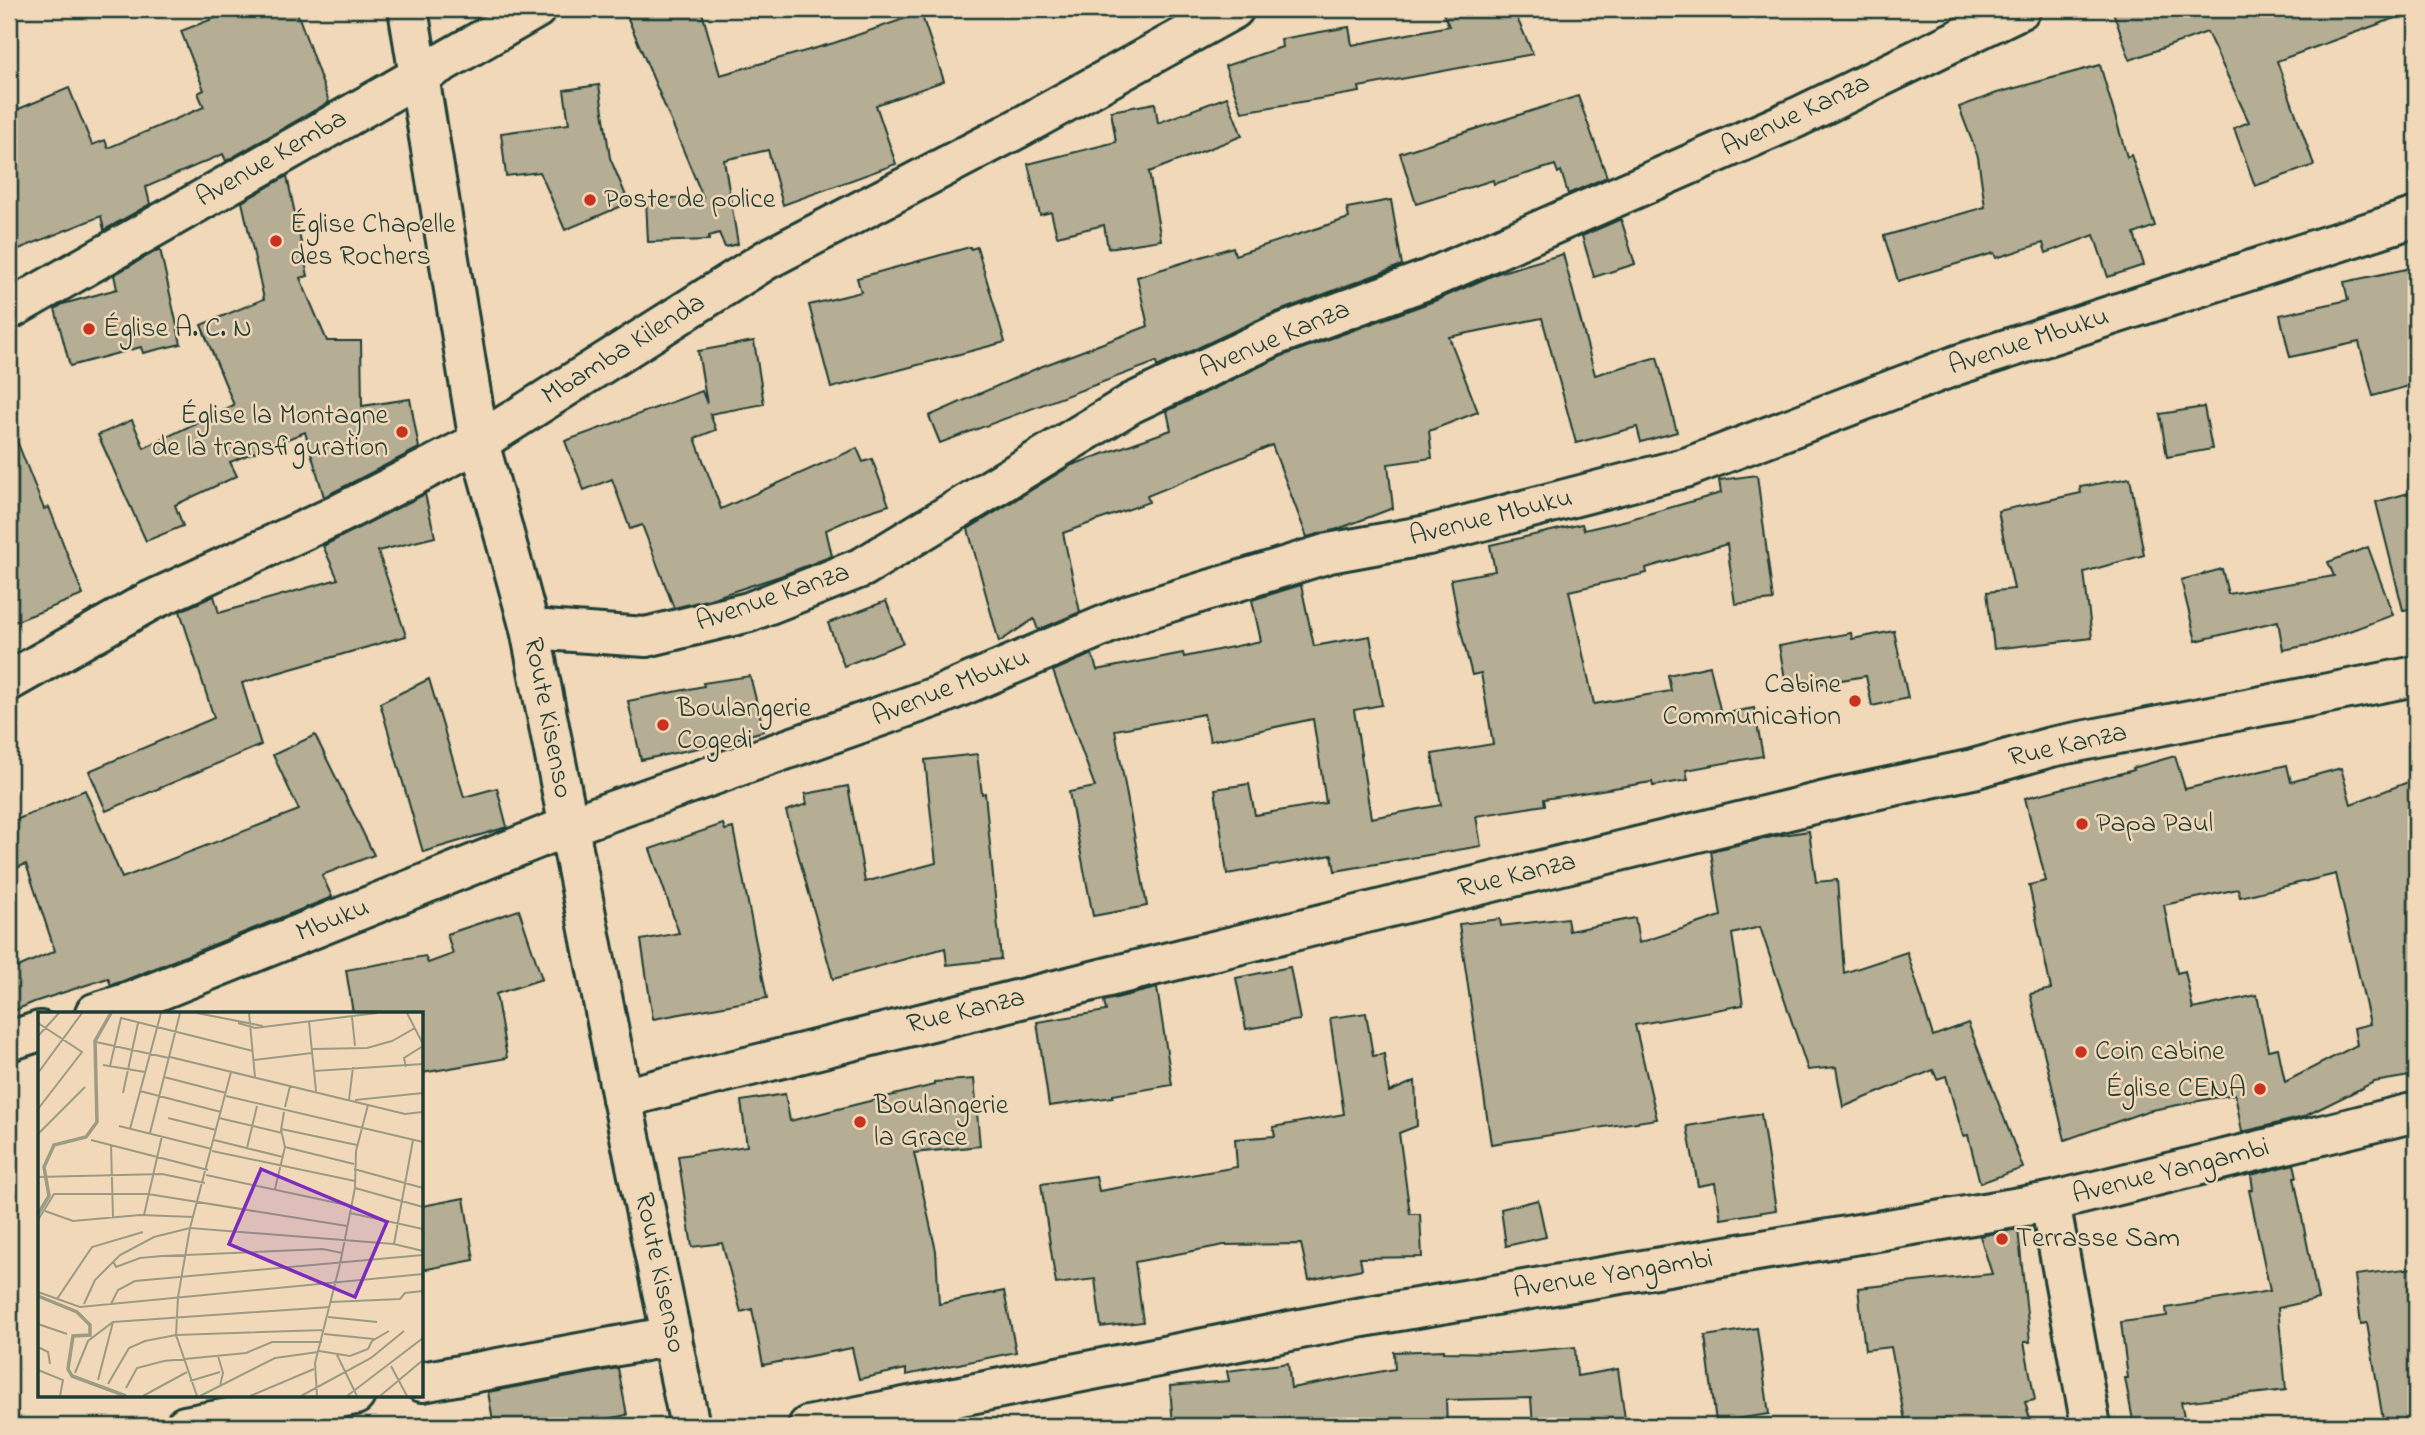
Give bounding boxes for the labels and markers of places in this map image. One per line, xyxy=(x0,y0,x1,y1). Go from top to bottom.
place label: Poste de police xyxy=(604,180,776,221)
marker: Poste de police xyxy=(582,192,598,208)
place label: Église Chapelle des Rochers xyxy=(290,205,456,278)
marker: Église Chapelle des Rochers xyxy=(268,233,284,249)
place label: Église A. C. N xyxy=(103,309,252,350)
marker: Église A. C. N xyxy=(81,321,97,337)
place label: Église la Montagne de la transfiguration xyxy=(151,396,388,469)
marker: Église la Montagne de la transfiguration xyxy=(394,424,410,440)
place label: Cabine Communication xyxy=(1662,665,1841,738)
place label: Boulangerie Cogedi xyxy=(676,689,812,762)
marker: Cabine Communication xyxy=(1847,693,1863,709)
marker: Boulangerie Cogedi xyxy=(655,717,671,733)
place label: Papa Paul xyxy=(2096,804,2213,845)
marker: Papa Paul xyxy=(2074,816,2090,832)
place label: Coin cabine xyxy=(2095,1032,2225,1073)
marker: Coin cabine xyxy=(2073,1044,2089,1060)
place label: Église CENA xyxy=(2106,1069,2246,1110)
marker: Église CENA xyxy=(2252,1081,2268,1097)
place label: Boulangerie la Grace xyxy=(873,1086,1009,1159)
marker: Boulangerie la Grace xyxy=(852,1114,868,1130)
place label: Terrasse Sam xyxy=(2016,1219,2180,1260)
marker: Terrasse Sam xyxy=(1994,1231,2010,1247)

